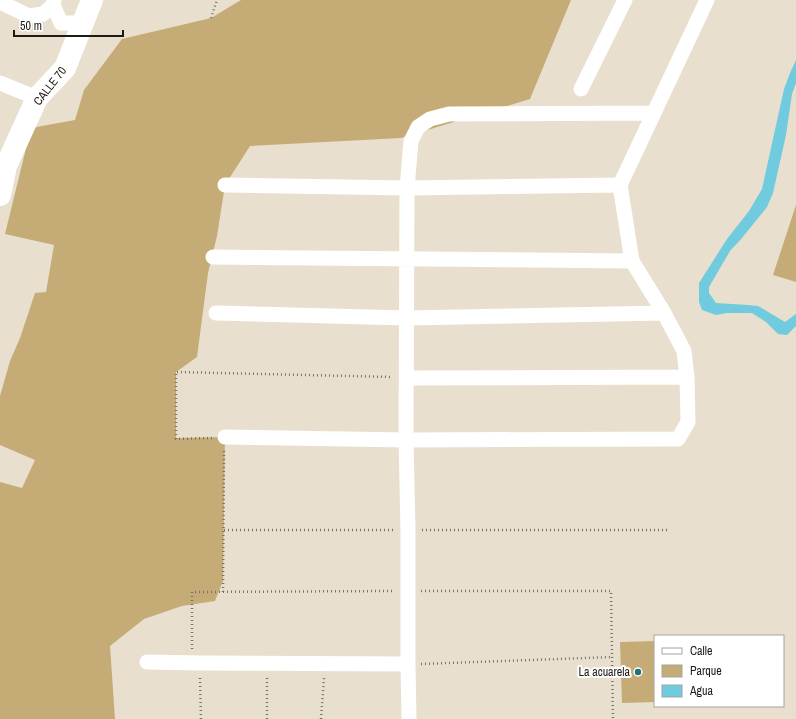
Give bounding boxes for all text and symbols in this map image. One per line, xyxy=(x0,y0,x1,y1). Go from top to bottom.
scale bar xyxy=(14,12,123,38)
text: 50 m xyxy=(20,18,42,34)
street label: CALLE 70 xyxy=(30,63,70,109)
legend xyxy=(654,635,784,707)
text: Calle xyxy=(690,643,712,659)
text: Parque xyxy=(690,663,722,679)
place label: La acuarela xyxy=(579,664,631,680)
marker: La acuarela xyxy=(633,667,643,677)
text: Agua xyxy=(689,683,714,699)

